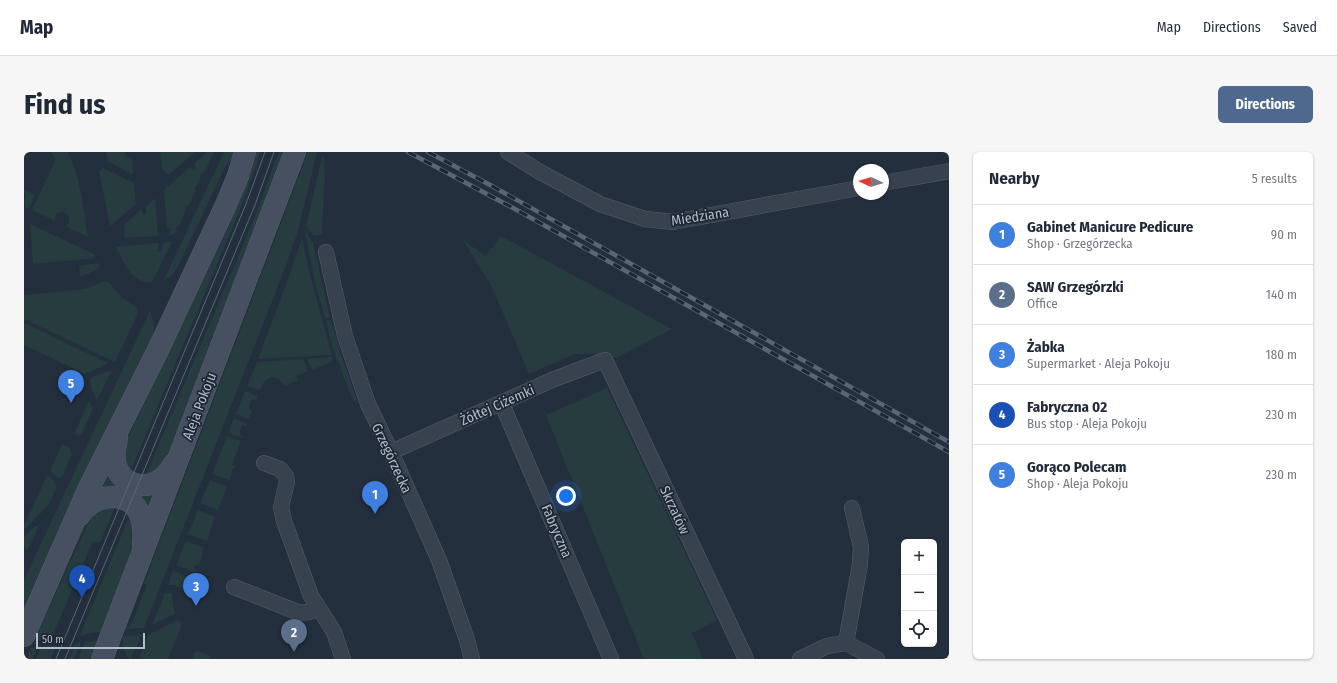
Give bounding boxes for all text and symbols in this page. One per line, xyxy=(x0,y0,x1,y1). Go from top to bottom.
text: Map xyxy=(20,16,53,39)
text: Map xyxy=(1157,19,1181,36)
text: Directions xyxy=(1203,19,1261,36)
text: Saved xyxy=(1283,19,1317,36)
button: Directions xyxy=(1218,86,1313,123)
text: Find us xyxy=(24,88,106,121)
north arrow xyxy=(853,164,889,200)
text: Nearby xyxy=(989,168,1040,189)
text: 5 results xyxy=(1252,171,1297,186)
street label: Miedziana xyxy=(670,204,730,229)
text: Gabinet Manicure Pedicure xyxy=(1027,218,1193,236)
text: 1 xyxy=(999,227,1005,242)
text: 90 m xyxy=(1271,227,1297,242)
text: Shop · Grzegórzecka xyxy=(1027,236,1133,251)
text: SAW Grzegórzki xyxy=(1027,278,1124,296)
text: 2 xyxy=(999,287,1005,302)
text: 140 m xyxy=(1266,287,1297,302)
text: Office xyxy=(1027,296,1058,311)
text: Żabka xyxy=(1027,338,1065,356)
text: 3 xyxy=(999,347,1005,362)
text: 180 m xyxy=(1266,347,1297,362)
text: Supermarket · Aleja Pokoju xyxy=(1027,356,1170,371)
pin: 5 xyxy=(58,370,84,403)
street label: Aleja Pokoju xyxy=(179,370,220,442)
street label: Żółtej Ciżemki xyxy=(457,381,537,429)
text: Fabryczna 02 xyxy=(1027,398,1107,416)
text: 4 xyxy=(999,407,1005,422)
text: 230 m xyxy=(1266,407,1297,422)
text: Bus stop · Aleja Pokoju xyxy=(1027,416,1147,431)
street label: Grzegórzecka xyxy=(368,421,415,496)
text: Gorąco Polecam xyxy=(1027,458,1126,476)
text: 5 xyxy=(999,467,1005,482)
text: 230 m xyxy=(1266,467,1297,482)
text: Shop · Aleja Pokoju xyxy=(1027,476,1128,491)
pin: 1 xyxy=(362,481,388,514)
street label: Skrzatów xyxy=(656,483,693,537)
your location xyxy=(556,486,576,506)
street label: Fabryczna xyxy=(538,502,575,561)
map controls xyxy=(901,539,937,647)
button: + xyxy=(901,539,937,575)
pin: 4 xyxy=(69,565,95,598)
pin: 3 xyxy=(183,573,209,606)
button: − xyxy=(901,575,937,611)
button: locate xyxy=(901,611,937,647)
pin: 2 xyxy=(281,619,307,652)
scale bar xyxy=(36,631,145,650)
text: 50 m xyxy=(42,633,64,646)

